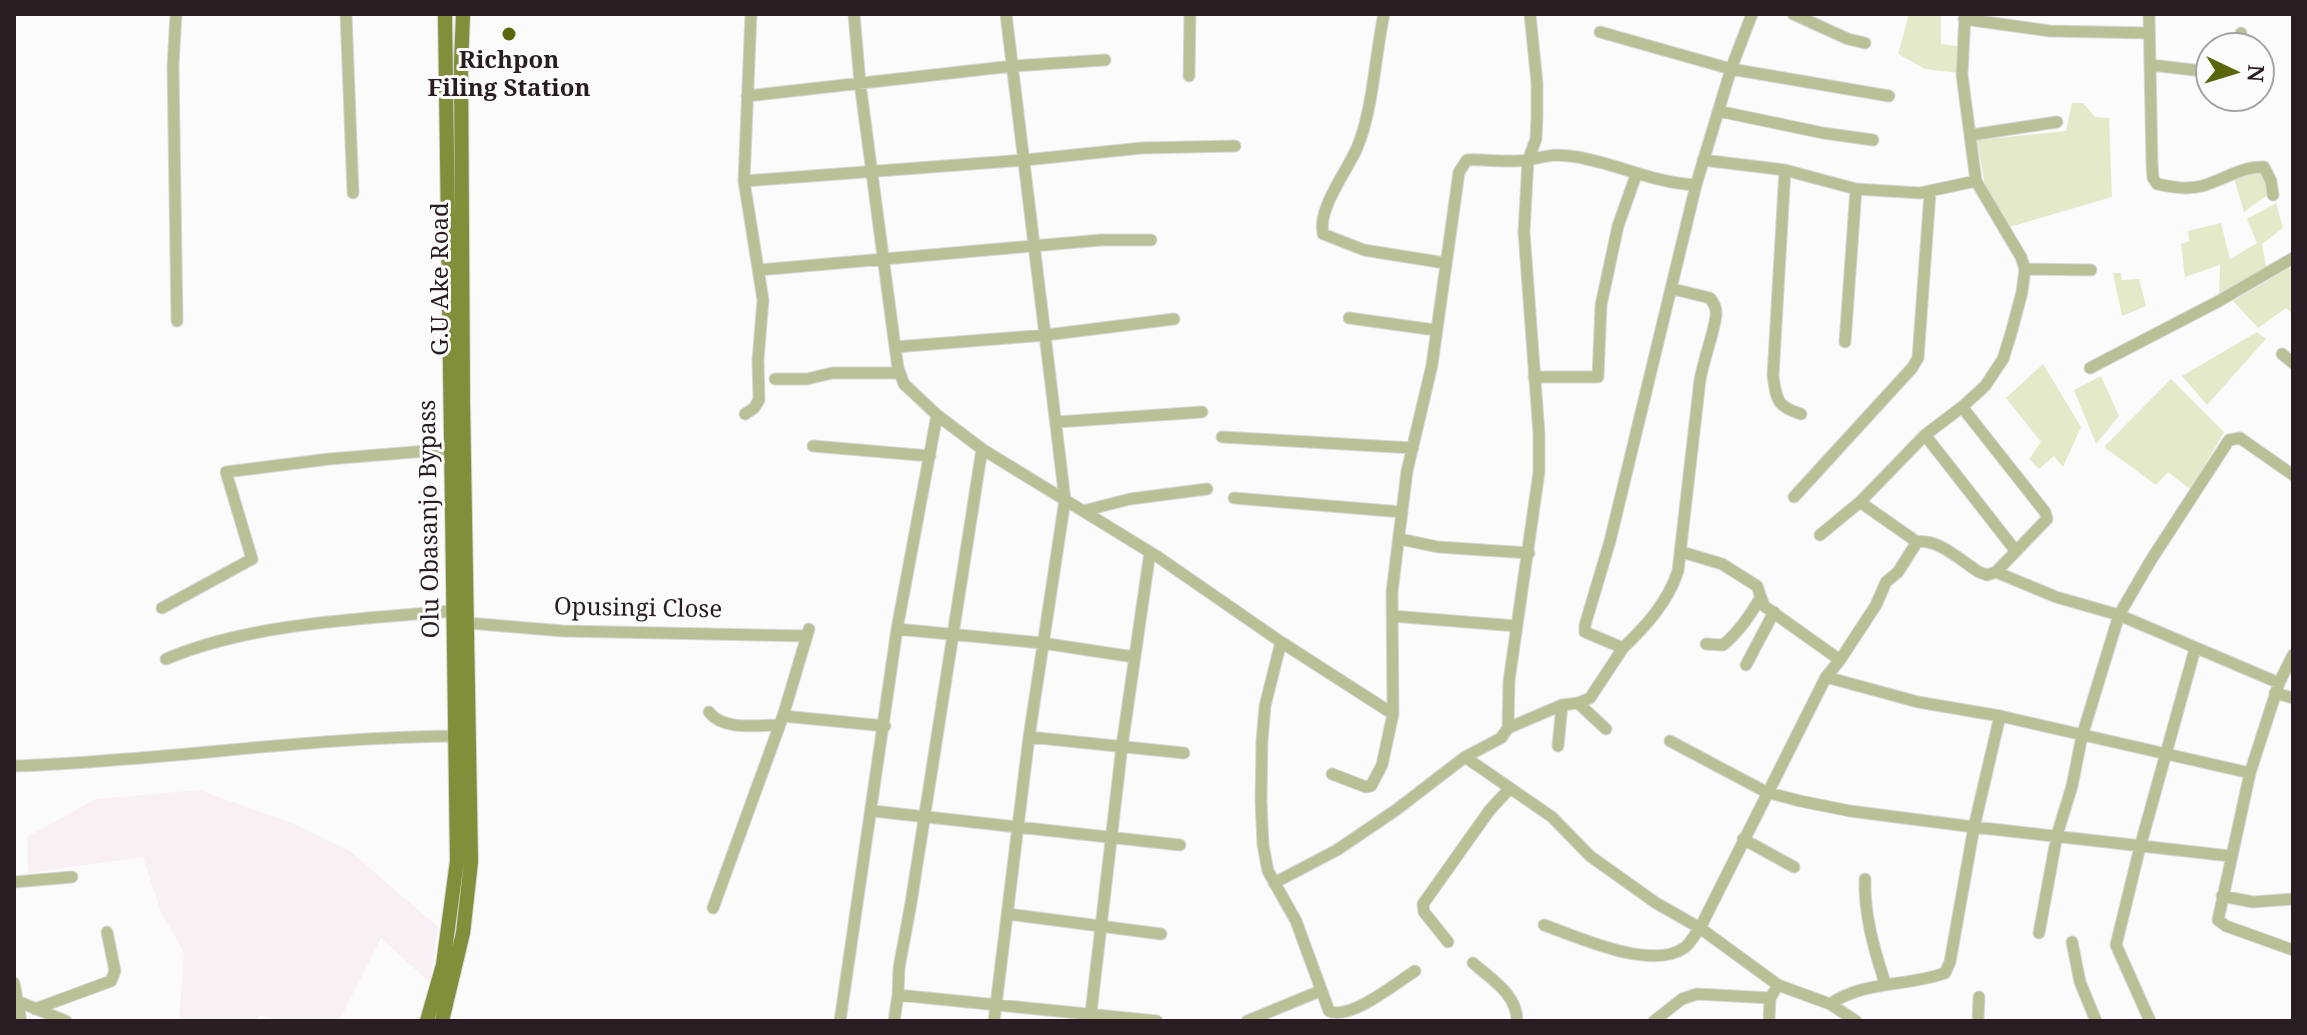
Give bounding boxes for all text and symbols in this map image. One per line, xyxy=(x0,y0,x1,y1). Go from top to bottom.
marker: Richpon Filing Station xyxy=(500,25,518,43)
north arrow xyxy=(2195,32,2275,112)
place label: Richpon Filing Station xyxy=(428,47,590,103)
text: N xyxy=(2241,64,2273,83)
street label: G.U Ake Road xyxy=(427,202,455,356)
street label: Olu Obasanjo Bypass xyxy=(414,399,446,639)
street label: Opusingi Close xyxy=(554,593,722,625)

